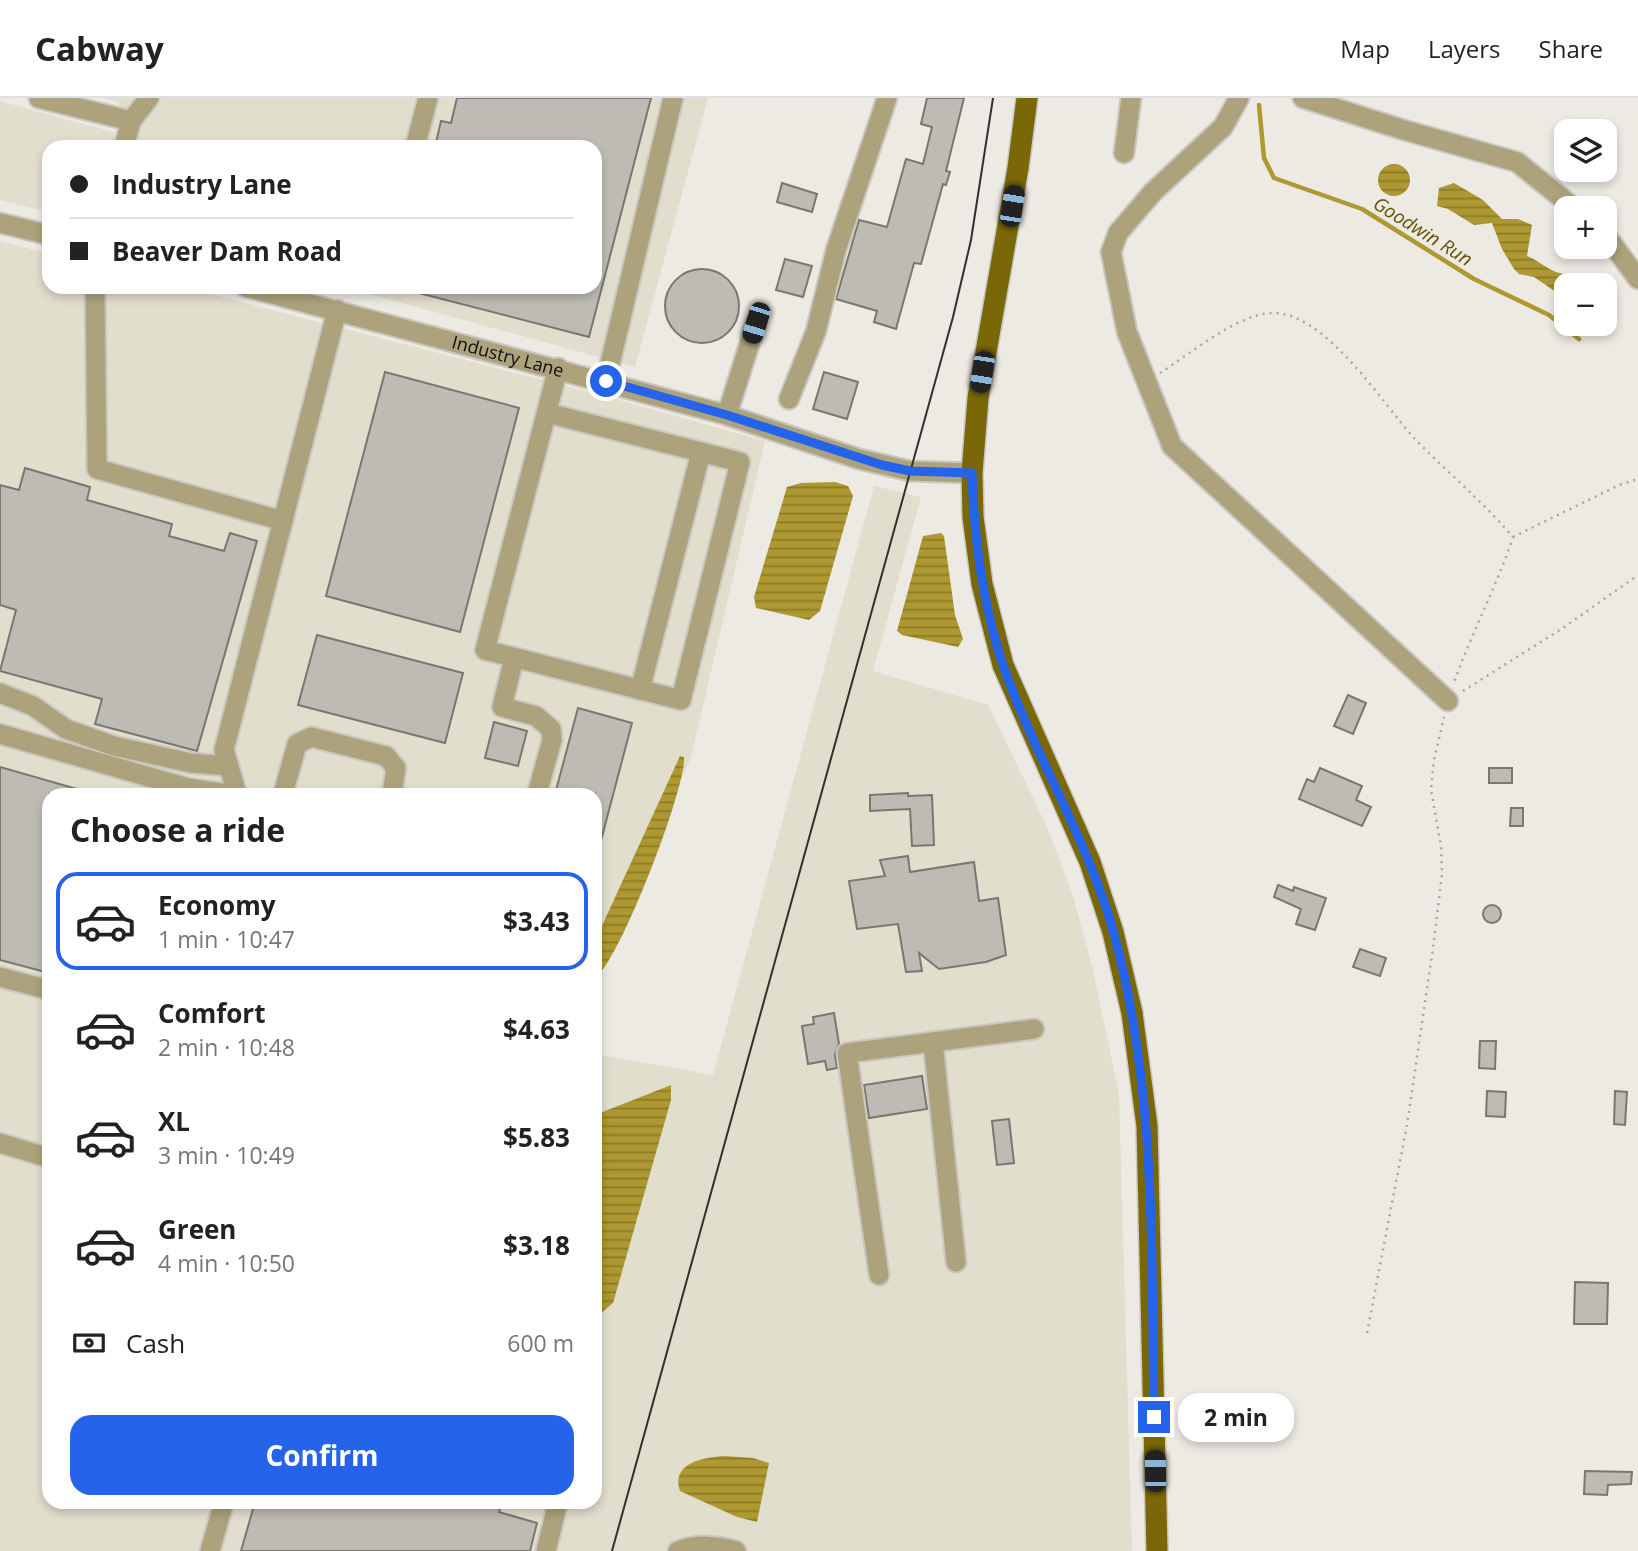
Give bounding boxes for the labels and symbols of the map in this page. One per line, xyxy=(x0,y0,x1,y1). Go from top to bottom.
car xyxy=(999,184,1026,228)
water label: Goodwin Run xyxy=(1368,190,1478,272)
car xyxy=(740,300,773,346)
street label: Industry Lane xyxy=(450,329,567,382)
car xyxy=(969,350,996,394)
route start xyxy=(590,365,622,397)
callout: 2 min xyxy=(1178,1392,1294,1442)
route end xyxy=(1138,1401,1170,1433)
car xyxy=(1145,1450,1166,1492)

